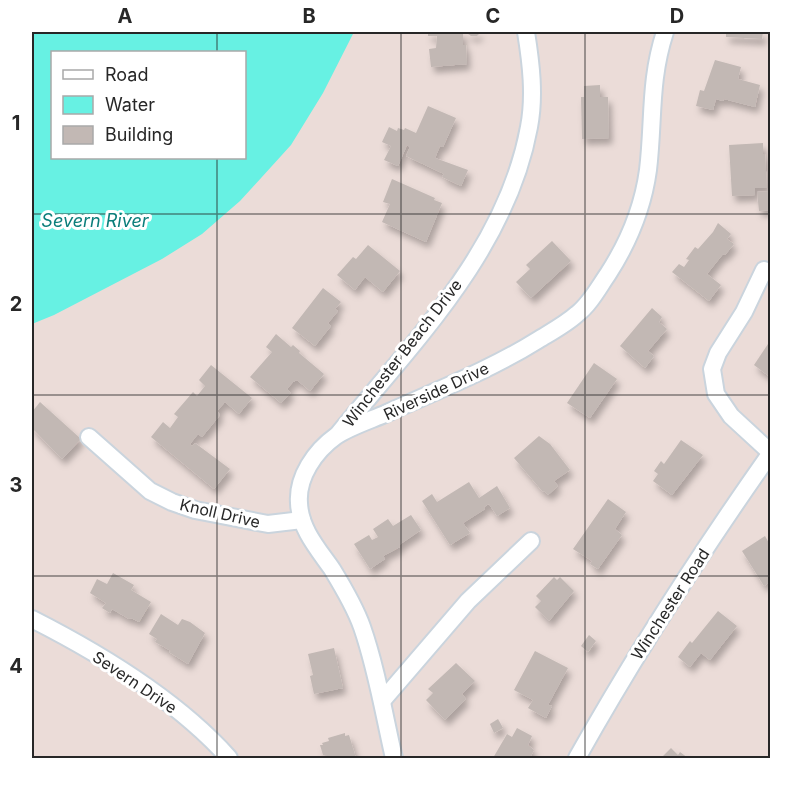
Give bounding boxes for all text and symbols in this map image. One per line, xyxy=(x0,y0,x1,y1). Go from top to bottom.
text: A xyxy=(118,4,133,28)
text: B xyxy=(302,4,316,28)
text: C xyxy=(486,4,500,28)
text: D xyxy=(670,4,684,28)
legend xyxy=(51,51,246,159)
text: Road xyxy=(105,64,148,85)
text: Water xyxy=(105,94,155,115)
text: 1 xyxy=(12,111,20,135)
text: Building xyxy=(105,124,173,145)
water label: Severn River xyxy=(41,210,150,231)
street label: Winchester Beach Drive xyxy=(338,275,466,431)
text: 2 xyxy=(10,292,22,316)
street label: Riverside Drive xyxy=(380,358,492,424)
text: 3 xyxy=(10,473,22,497)
street label: Knoll Drive xyxy=(178,494,262,532)
street label: Winchester Road xyxy=(626,544,714,664)
street label: Severn Drive xyxy=(89,647,181,717)
text: 4 xyxy=(9,654,23,678)

